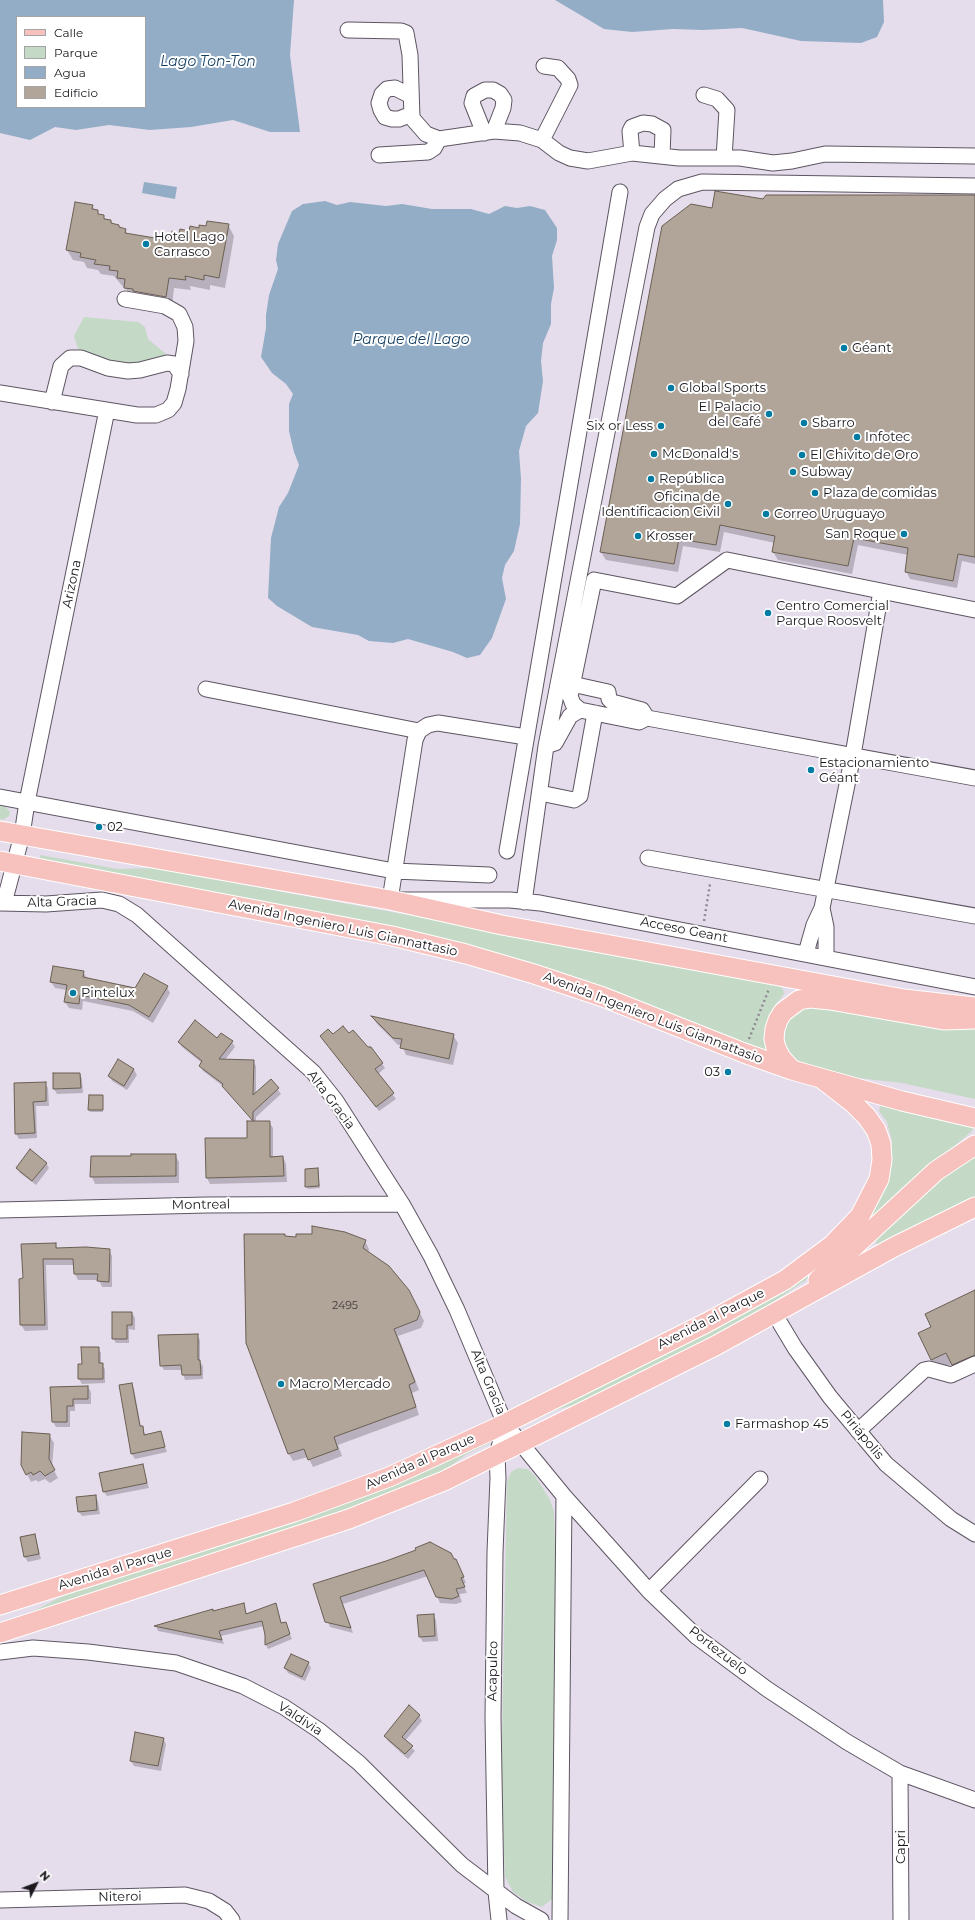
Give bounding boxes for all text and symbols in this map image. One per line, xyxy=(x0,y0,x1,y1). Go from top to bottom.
legend xyxy=(16,16,146,108)
text: Calle xyxy=(54,25,83,40)
text: Parque xyxy=(54,45,98,60)
water label: Lago Ton-Ton xyxy=(160,54,256,70)
text: Agua xyxy=(54,65,86,80)
text: Edificio xyxy=(54,85,98,100)
place label: Hotel Lago Carrasco xyxy=(154,229,225,260)
marker: Hotel Lago Carrasco xyxy=(141,239,151,249)
water label: Parque del Lago xyxy=(352,332,470,348)
place label: Géant xyxy=(852,340,891,356)
marker: Géant xyxy=(839,343,849,353)
place label: Global Sports xyxy=(679,380,766,396)
marker: Global Sports xyxy=(666,383,676,393)
place label: El Palacio del Café xyxy=(699,399,761,430)
marker: El Palacio del Café xyxy=(764,409,774,419)
place label: Sbarro xyxy=(812,415,855,431)
place label: Six or Less xyxy=(586,418,653,434)
marker: Sbarro xyxy=(799,418,809,428)
marker: Six or Less xyxy=(656,421,666,431)
place label: Infotec xyxy=(865,429,910,445)
marker: Infotec xyxy=(852,432,862,442)
place label: McDonald's xyxy=(662,446,738,462)
place label: El Chivito de Oro xyxy=(810,447,918,463)
marker: McDonald's xyxy=(649,449,659,459)
marker: El Chivito de Oro xyxy=(797,450,807,460)
place label: Subway xyxy=(801,464,852,480)
marker: Subway xyxy=(788,467,798,477)
place label: República xyxy=(659,471,725,487)
marker: República xyxy=(646,474,656,484)
place label: Plaza de comidas xyxy=(823,485,937,501)
marker: Plaza de comidas xyxy=(810,488,820,498)
place label: Oficina de Identificacion Civil xyxy=(601,489,720,520)
marker: Oficina de Identificacion Civil xyxy=(723,499,733,509)
place label: Correo Uruguayo xyxy=(774,506,885,522)
marker: Correo Uruguayo xyxy=(761,509,771,519)
place label: San Roque xyxy=(825,526,896,542)
place label: Krosser xyxy=(646,528,694,544)
marker: San Roque xyxy=(899,529,909,539)
marker: Krosser xyxy=(633,531,643,541)
street label: Arizona xyxy=(59,558,85,610)
place label: Centro Comercial Parque Roosvelt xyxy=(776,598,889,629)
marker: Centro Comercial Parque Roosvelt xyxy=(763,608,773,618)
place label: Estacionamiento Géant xyxy=(819,755,929,786)
marker: Estacionamiento Géant xyxy=(806,765,816,775)
place label: 02 xyxy=(107,819,123,835)
marker: 02 xyxy=(94,822,104,832)
street label: Alta Gracia xyxy=(27,893,97,911)
street label: Avenida Ingeniero Luis Giannattasio xyxy=(227,896,459,960)
street label: Acceso Geant xyxy=(639,914,729,946)
street label: Avenida Ingeniero Luis Giannattasio xyxy=(541,969,765,1067)
place label: Pintelux xyxy=(81,985,135,1001)
marker: Pintelux xyxy=(68,988,78,998)
place label: 03 xyxy=(704,1064,720,1080)
marker: 03 xyxy=(723,1067,733,1077)
street label: Alta Gracia xyxy=(304,1068,358,1132)
street label: Montreal xyxy=(172,1197,230,1213)
street label: Avenida al Parque xyxy=(655,1285,767,1353)
house number: 2495 xyxy=(332,1299,358,1313)
street label: Alta Gracia xyxy=(467,1347,509,1417)
place label: Macro Mercado xyxy=(289,1376,390,1392)
marker: Macro Mercado xyxy=(276,1379,286,1389)
street label: Piriápolis xyxy=(837,1407,887,1463)
place label: Farmashop 45 xyxy=(735,1416,829,1432)
marker: Farmashop 45 xyxy=(722,1419,732,1429)
street label: Avenida al Parque xyxy=(363,1431,477,1493)
street label: Avenida al Parque xyxy=(56,1544,174,1594)
street label: Portezuelo xyxy=(685,1623,751,1679)
street label: Acapulco xyxy=(485,1641,501,1701)
street label: Valdivia xyxy=(275,1699,325,1739)
street label: Capri xyxy=(893,1830,909,1864)
north arrow xyxy=(16,1864,56,1904)
text: N xyxy=(37,1868,53,1884)
street label: Niteroi xyxy=(98,1889,142,1905)

